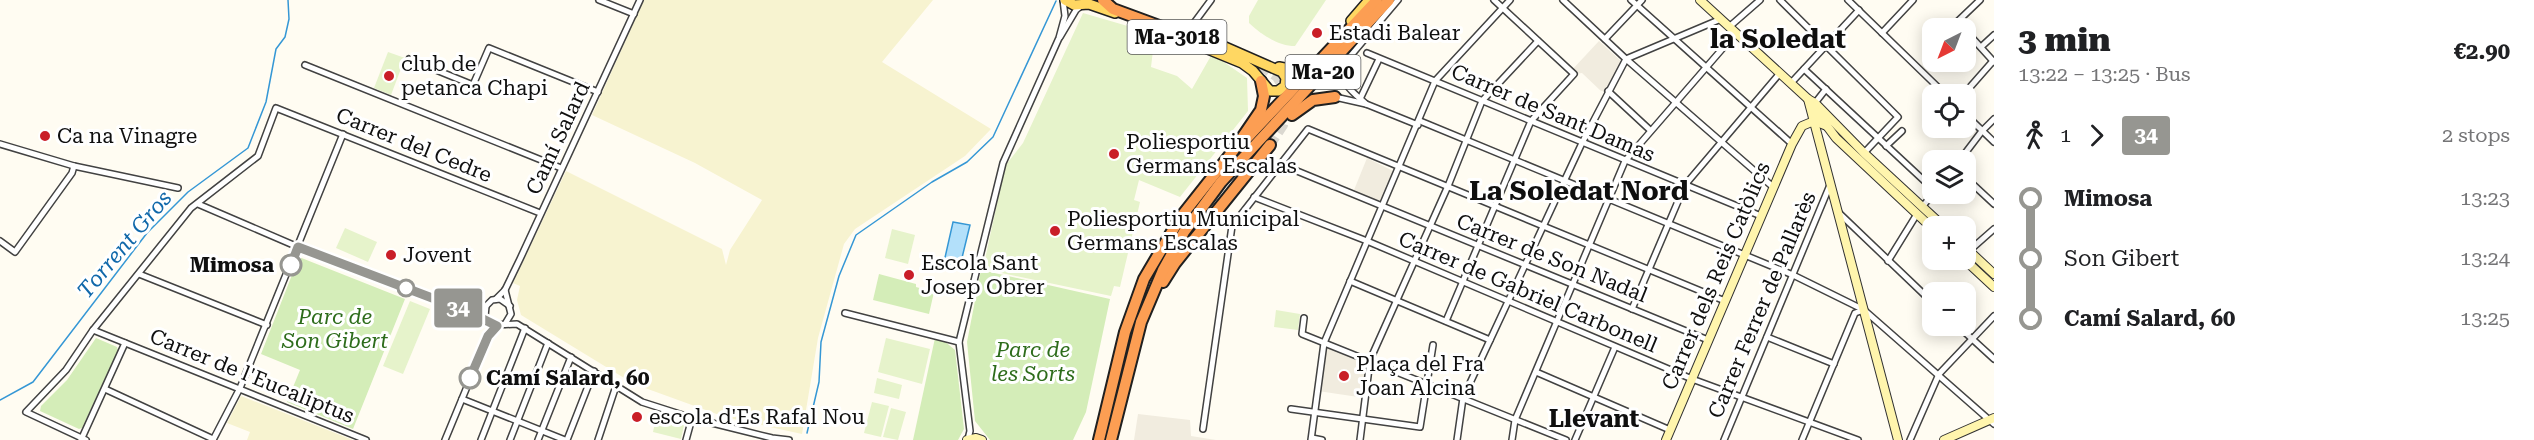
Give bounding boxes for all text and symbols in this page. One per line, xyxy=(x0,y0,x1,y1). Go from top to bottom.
north arrow xyxy=(1922,18,1976,72)
map controls xyxy=(1922,18,1976,336)
road number: Ma-3018 xyxy=(1128,20,1226,54)
text: 3 min xyxy=(2018,20,2111,59)
place label: Estadi Balear xyxy=(1329,21,1461,45)
district label: la Soledat xyxy=(1710,23,1846,55)
marker: Estadi Balear xyxy=(1310,26,1324,40)
text: €2.90 xyxy=(2454,39,2510,64)
place label: club de petanca Chapi xyxy=(401,52,548,100)
road number: Ma-20 xyxy=(1286,55,1360,89)
street label: Carrer de Sant Damas xyxy=(1448,59,1658,167)
text: 13:22 – 13:25 · Bus xyxy=(2018,62,2190,86)
marker: club de petanca Chapi xyxy=(382,69,396,83)
street label: Camí Salard xyxy=(521,77,595,198)
button: locate xyxy=(1922,84,1976,138)
street label: Carrer del Cedre xyxy=(333,103,495,187)
icon: walk xyxy=(2018,119,2051,152)
icon: forward xyxy=(2080,119,2113,152)
text: 1 xyxy=(2060,123,2071,147)
text: 34 xyxy=(2134,123,2158,147)
text: 2 stops xyxy=(2442,123,2510,147)
place label: Ca na Vinagre xyxy=(57,124,197,148)
marker: Ca na Vinagre xyxy=(38,129,52,143)
place label: Poliesportiu Germans Escalas xyxy=(1126,130,1297,178)
marker: Poliesportiu Germans Escalas xyxy=(1107,147,1121,161)
button: layers xyxy=(1922,150,1976,204)
street label: Carrer dels Reis Catòlics xyxy=(1657,158,1775,394)
district label: La Soledat Nord xyxy=(1469,175,1689,207)
water label: Torrent Gros xyxy=(72,186,177,303)
text: Mimosa xyxy=(2064,186,2152,211)
text: 13:23 xyxy=(2460,186,2510,210)
street label: Carrer Ferrer de Pallarès xyxy=(1703,188,1821,422)
place label: Poliesportiu Municipal Germans Escalas xyxy=(1067,207,1300,255)
street label: Carrer de Son Nadal xyxy=(1453,209,1651,307)
button: + xyxy=(1922,216,1976,270)
marker: Poliesportiu Municipal Germans Escalas xyxy=(1048,224,1062,238)
street label: Carrer de Gabriel Carbonell xyxy=(1395,227,1661,358)
place label: Jovent xyxy=(403,243,472,267)
text: Son Gibert xyxy=(2064,246,2179,271)
text: 13:24 xyxy=(2460,246,2510,270)
marker: Jovent xyxy=(384,248,398,262)
place label: Escola Sant Josep Obrer xyxy=(921,251,1045,299)
place label: Mimosa xyxy=(190,253,275,277)
marker: Mimosa xyxy=(280,254,302,276)
marker: Escola Sant Josep Obrer xyxy=(902,268,916,282)
unlabelled marker xyxy=(397,279,415,297)
button: − xyxy=(1922,282,1976,336)
line badge: 34 xyxy=(431,288,485,328)
text: 34 xyxy=(446,296,470,320)
park label: Parc de Son Gibert xyxy=(281,305,388,353)
text: Camí Salard, 60 xyxy=(2064,306,2235,331)
text: 13:25 xyxy=(2460,306,2510,330)
street label: Carrer de l'Eucaliptus xyxy=(146,324,358,428)
park label: Parc de les Sorts xyxy=(991,338,1075,386)
place label: Plaça del Fra Joan Alcina xyxy=(1356,352,1485,400)
place label: Camí Salard, 60 xyxy=(486,366,650,390)
marker: Camí Salard, 60 xyxy=(459,367,481,389)
marker: Plaça del Fra Joan Alcina xyxy=(1337,369,1351,383)
place label: escola d'Es Rafal Nou xyxy=(649,405,865,429)
district label: Llevant xyxy=(1549,405,1640,433)
marker: escola d'Es Rafal Nou xyxy=(630,410,644,424)

